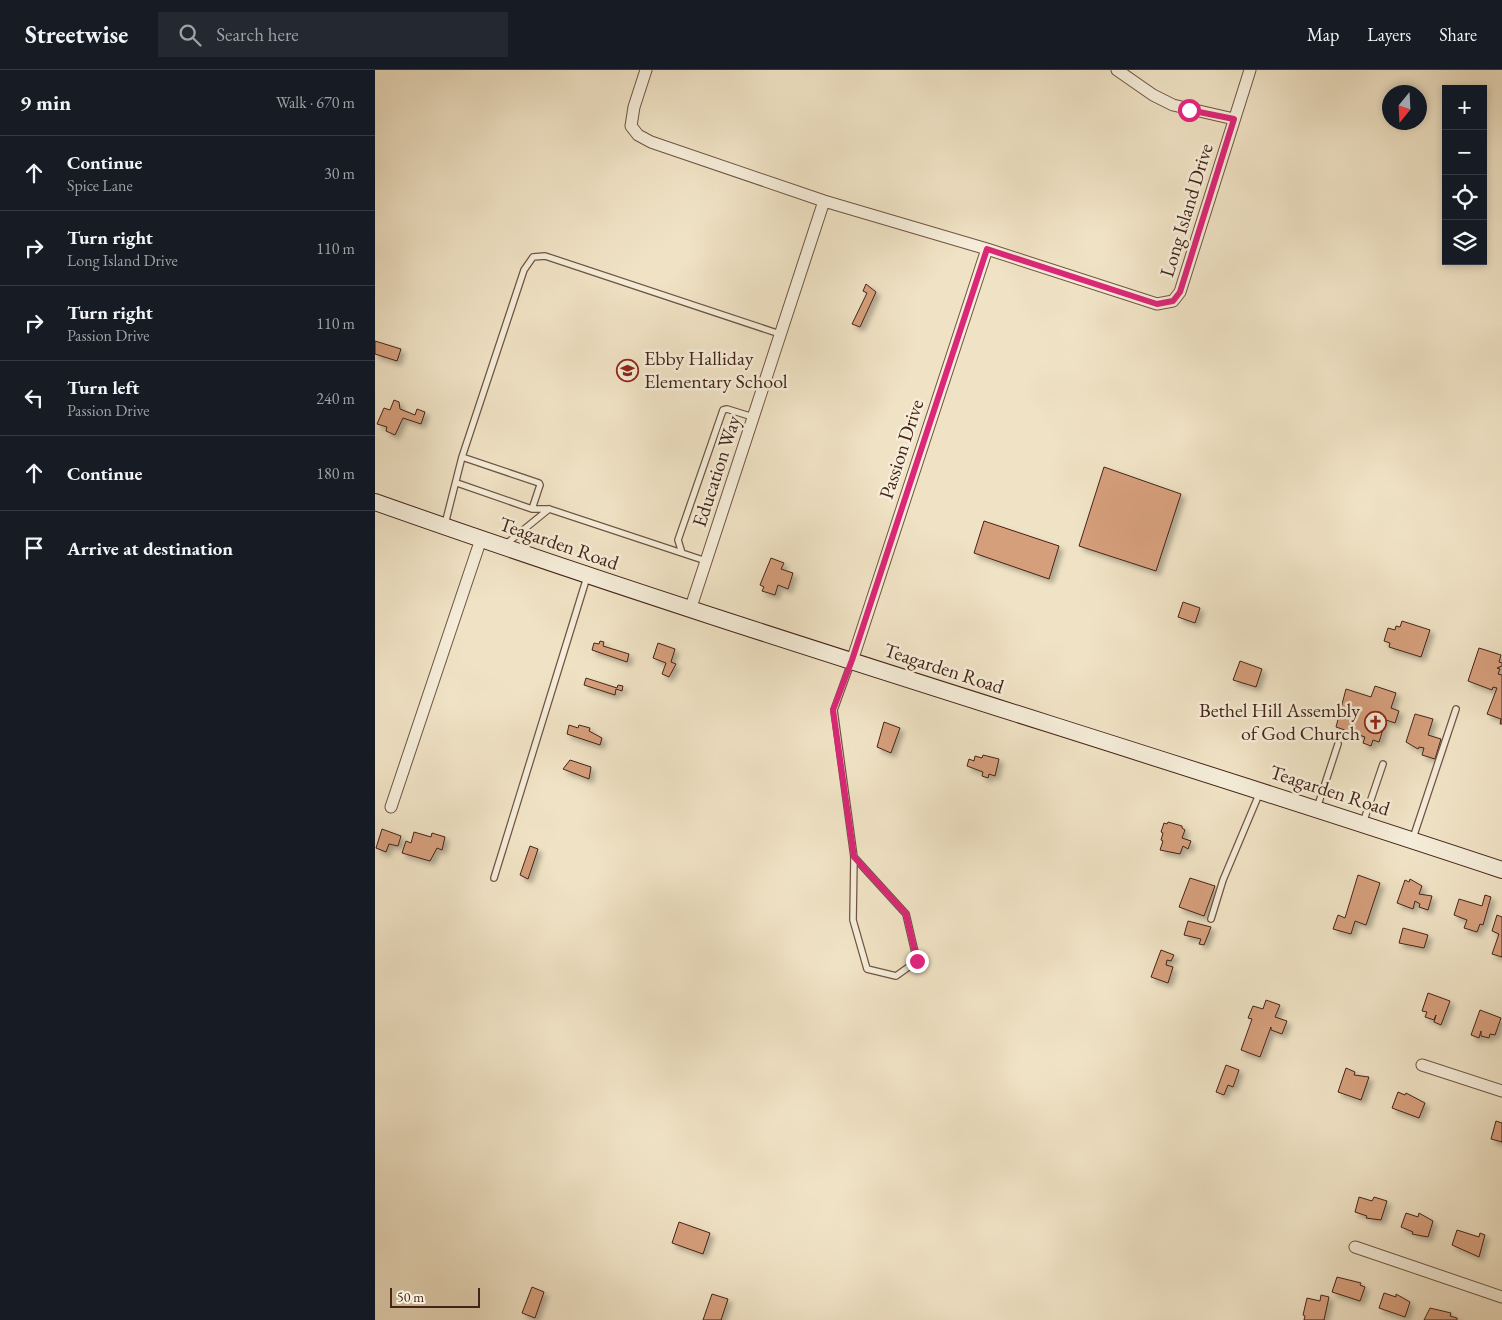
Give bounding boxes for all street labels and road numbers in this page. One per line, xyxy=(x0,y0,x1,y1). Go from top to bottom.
street label: Long Island Drive xyxy=(1153,140,1219,280)
street label: Passion Drive xyxy=(873,396,929,502)
street label: Education Way xyxy=(686,412,746,530)
street label: Teagarden Road xyxy=(496,510,623,576)
street label: Teagarden Road xyxy=(881,636,1008,700)
street label: Teagarden Road xyxy=(1267,758,1394,822)

